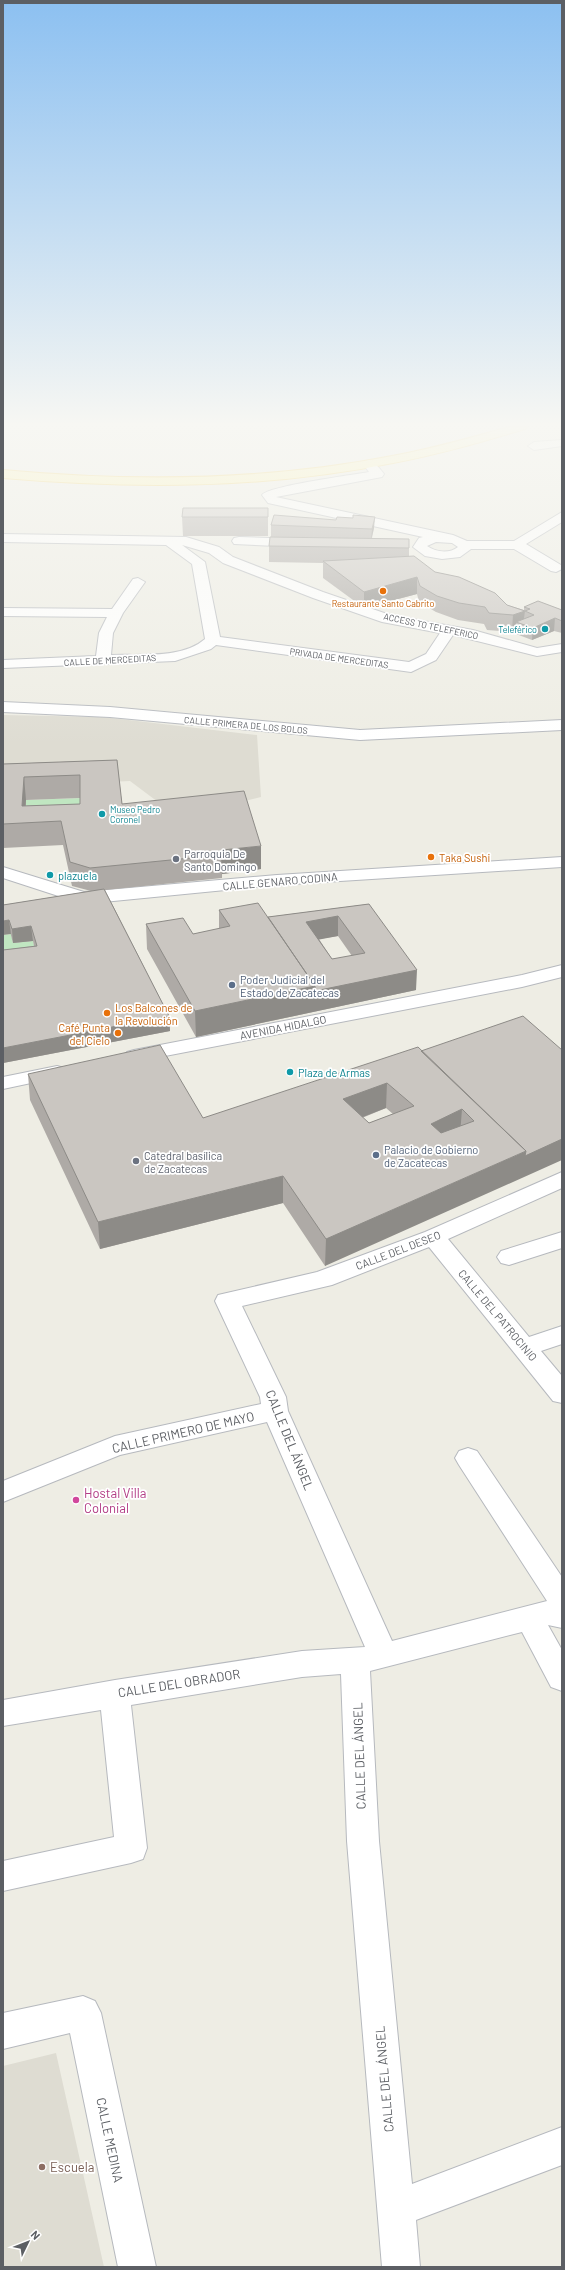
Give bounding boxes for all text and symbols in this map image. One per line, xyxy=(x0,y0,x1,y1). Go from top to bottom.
marker: Restaurante Santo Cabrito xyxy=(378,586,388,596)
place label: Restaurante Santo Cabrito xyxy=(332,598,434,609)
street label: ACCESS TO TELEFERICO xyxy=(383,611,479,641)
place label: Teleférico xyxy=(498,624,537,635)
marker: Teleférico xyxy=(540,624,550,634)
street label: PRIVADA DE MERCEDITAS xyxy=(289,646,389,670)
street label: CALLE DE MERCEDITAS xyxy=(64,652,156,668)
street label: CALLE PRIMERA DE LOS BOLOS xyxy=(184,714,308,736)
place label: Museo Pedro Coronel xyxy=(110,804,160,825)
marker: Museo Pedro Coronel xyxy=(97,809,107,819)
place label: Parroquia De Santo Domingo xyxy=(184,847,257,873)
place label: Taka Sushi xyxy=(439,851,490,864)
marker: Taka Sushi xyxy=(426,852,436,862)
marker: Parroquia De Santo Domingo xyxy=(171,854,181,864)
place label: plazuela xyxy=(58,869,97,882)
street label: CALLE GENARO CODINA xyxy=(222,869,338,892)
marker: plazuela xyxy=(45,870,55,880)
place label: Poder Judicial del Estado de Zacatecas xyxy=(240,973,339,999)
marker: Poder Judicial del Estado de Zacatecas xyxy=(227,980,237,990)
place label: Los Balcones de la Revolución xyxy=(115,1001,193,1027)
marker: Los Balcones de la Revolución xyxy=(102,1008,112,1018)
street label: AVENIDA HIDALGO xyxy=(239,1012,328,1042)
place label: Café Punta del Cielo xyxy=(58,1021,110,1047)
marker: Café Punta del Cielo xyxy=(113,1028,123,1038)
place label: Plaza de Armas xyxy=(298,1066,370,1079)
marker: Plaza de Armas xyxy=(285,1067,295,1077)
place label: Palacio de Gobierno de Zacatecas xyxy=(384,1143,478,1169)
place label: Catedral basílica de Zacatecas xyxy=(144,1149,222,1175)
marker: Palacio de Gobierno de Zacatecas xyxy=(371,1150,381,1160)
marker: Catedral basílica de Zacatecas xyxy=(131,1156,141,1166)
street label: CALLE DEL DESEO xyxy=(354,1228,442,1272)
street label: CALLE DEL PATROCINIO xyxy=(456,1267,540,1363)
street label: CALLE DEL ÁNGEL xyxy=(263,1387,317,1493)
street label: CALLE PRIMERO DE MAYO xyxy=(110,1408,256,1456)
place label: Hostal Villa Colonial xyxy=(84,1485,146,1516)
marker: Hostal Villa Colonial xyxy=(71,1495,81,1505)
street label: CALLE DEL OBRADOR xyxy=(117,1665,241,1701)
street label: CALLE DEL ÁNGEL xyxy=(349,1702,369,1810)
street label: CALLE DEL ÁNGEL xyxy=(371,2025,397,2133)
street label: CALLE MEDINA xyxy=(93,2096,127,2184)
place label: Escuela xyxy=(50,2159,94,2175)
marker: Escuela xyxy=(37,2162,47,2172)
north arrow xyxy=(8,2222,48,2262)
text: N xyxy=(28,2228,43,2242)

